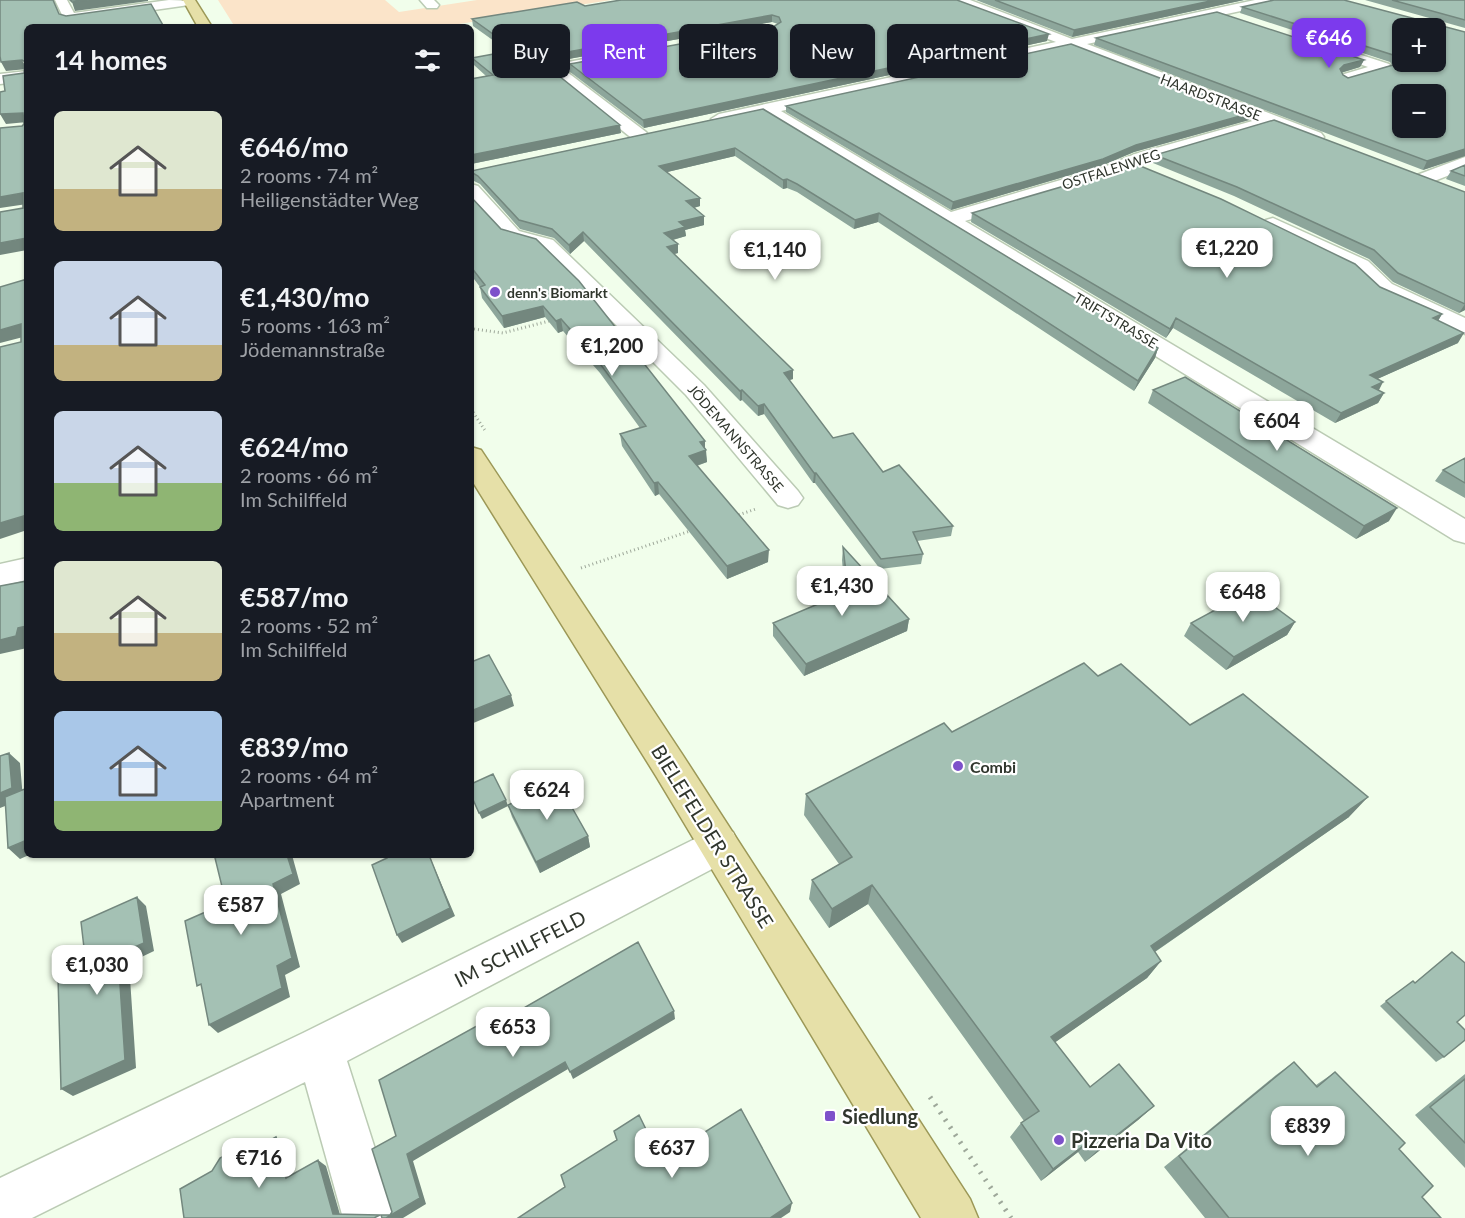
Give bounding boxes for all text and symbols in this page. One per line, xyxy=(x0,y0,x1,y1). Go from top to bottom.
pin: €646 xyxy=(1293,18,1365,69)
map controls xyxy=(1392,18,1446,138)
button: + xyxy=(1392,18,1446,72)
chip: Buy xyxy=(492,24,570,78)
chip: Rent xyxy=(582,24,667,78)
chip: Filters xyxy=(679,24,778,78)
chip: New xyxy=(790,24,875,78)
chip: Apartment xyxy=(887,24,1028,78)
text: €646 xyxy=(1306,25,1352,49)
text: 14 homes xyxy=(54,44,167,76)
icon: filters xyxy=(411,44,444,77)
street label: HAARDSTRASSE xyxy=(1158,70,1264,124)
button: − xyxy=(1392,84,1446,138)
text: €646/mo xyxy=(240,131,348,163)
icon: home xyxy=(102,135,174,207)
street label: OSTFALENWEG xyxy=(1060,145,1162,193)
text: 2 rooms · 74 m² xyxy=(240,163,378,187)
text: Heiligenstädter Weg xyxy=(240,187,419,211)
pin: €1,220 xyxy=(1178,228,1276,279)
pin: €1,140 xyxy=(726,230,824,281)
text: €1,220 xyxy=(1196,235,1258,259)
text: €1,140 xyxy=(744,237,806,261)
text: €1,430/mo xyxy=(240,281,370,313)
place label: denn's Biomarkt xyxy=(507,284,609,301)
icon: home xyxy=(102,285,174,357)
marker: denn's Biomarkt xyxy=(488,285,502,299)
street label: TRIFTSTRASSE xyxy=(1071,288,1161,352)
text: 5 rooms · 163 m² xyxy=(240,313,390,337)
pin: €1,200 xyxy=(563,326,661,377)
text: €1,200 xyxy=(581,333,643,357)
text: Jödemannstraße xyxy=(240,337,385,361)
street label: JÖDEMANNSTRASSE xyxy=(685,381,787,495)
pin: €604 xyxy=(1241,401,1313,452)
text: €604 xyxy=(1254,408,1300,432)
text: €624/mo xyxy=(240,431,348,463)
icon: home xyxy=(102,435,174,507)
text: 2 rooms · 66 m² xyxy=(240,463,378,487)
text: Im Schilffeld xyxy=(240,487,348,511)
pin: €1,430 xyxy=(793,566,891,617)
pin: €648 xyxy=(1207,572,1279,623)
text: €1,430 xyxy=(811,573,873,597)
text: €648 xyxy=(1220,579,1266,603)
text: €587/mo xyxy=(240,581,348,613)
icon: home xyxy=(102,585,174,657)
text: 2 rooms · 52 m² xyxy=(240,613,378,637)
text: Im Schilffeld xyxy=(240,637,348,661)
text: €839/mo xyxy=(240,731,348,763)
icon: home xyxy=(102,735,174,807)
street label: BIELEFELDER STRASSE xyxy=(647,740,779,932)
place label: Combi xyxy=(970,757,1016,776)
marker: Combi xyxy=(951,759,965,773)
text: 2 rooms · 64 m² xyxy=(240,763,378,787)
pin: €624 xyxy=(511,770,583,821)
text: €624 xyxy=(524,777,570,801)
text: Apartment xyxy=(240,787,334,811)
pin: €587 xyxy=(205,885,277,936)
text: €587 xyxy=(218,892,264,916)
street label: IM SCHILFFELD xyxy=(450,905,590,991)
pin: €1,030 xyxy=(48,945,146,996)
text: €1,030 xyxy=(66,952,128,976)
pin: €653 xyxy=(477,1007,549,1058)
text: €653 xyxy=(490,1014,536,1038)
place label: Siedlung xyxy=(842,1104,919,1128)
pin: €839 xyxy=(1272,1106,1344,1157)
marker: Siedlung xyxy=(823,1109,837,1123)
text: €839 xyxy=(1285,1113,1331,1137)
pin: €637 xyxy=(636,1128,708,1179)
place label: Pizzeria Da Vito xyxy=(1071,1128,1212,1152)
marker: Pizzeria Da Vito xyxy=(1052,1133,1066,1147)
text: €637 xyxy=(649,1135,695,1159)
pin: €716 xyxy=(223,1138,295,1189)
text: €716 xyxy=(236,1145,282,1169)

